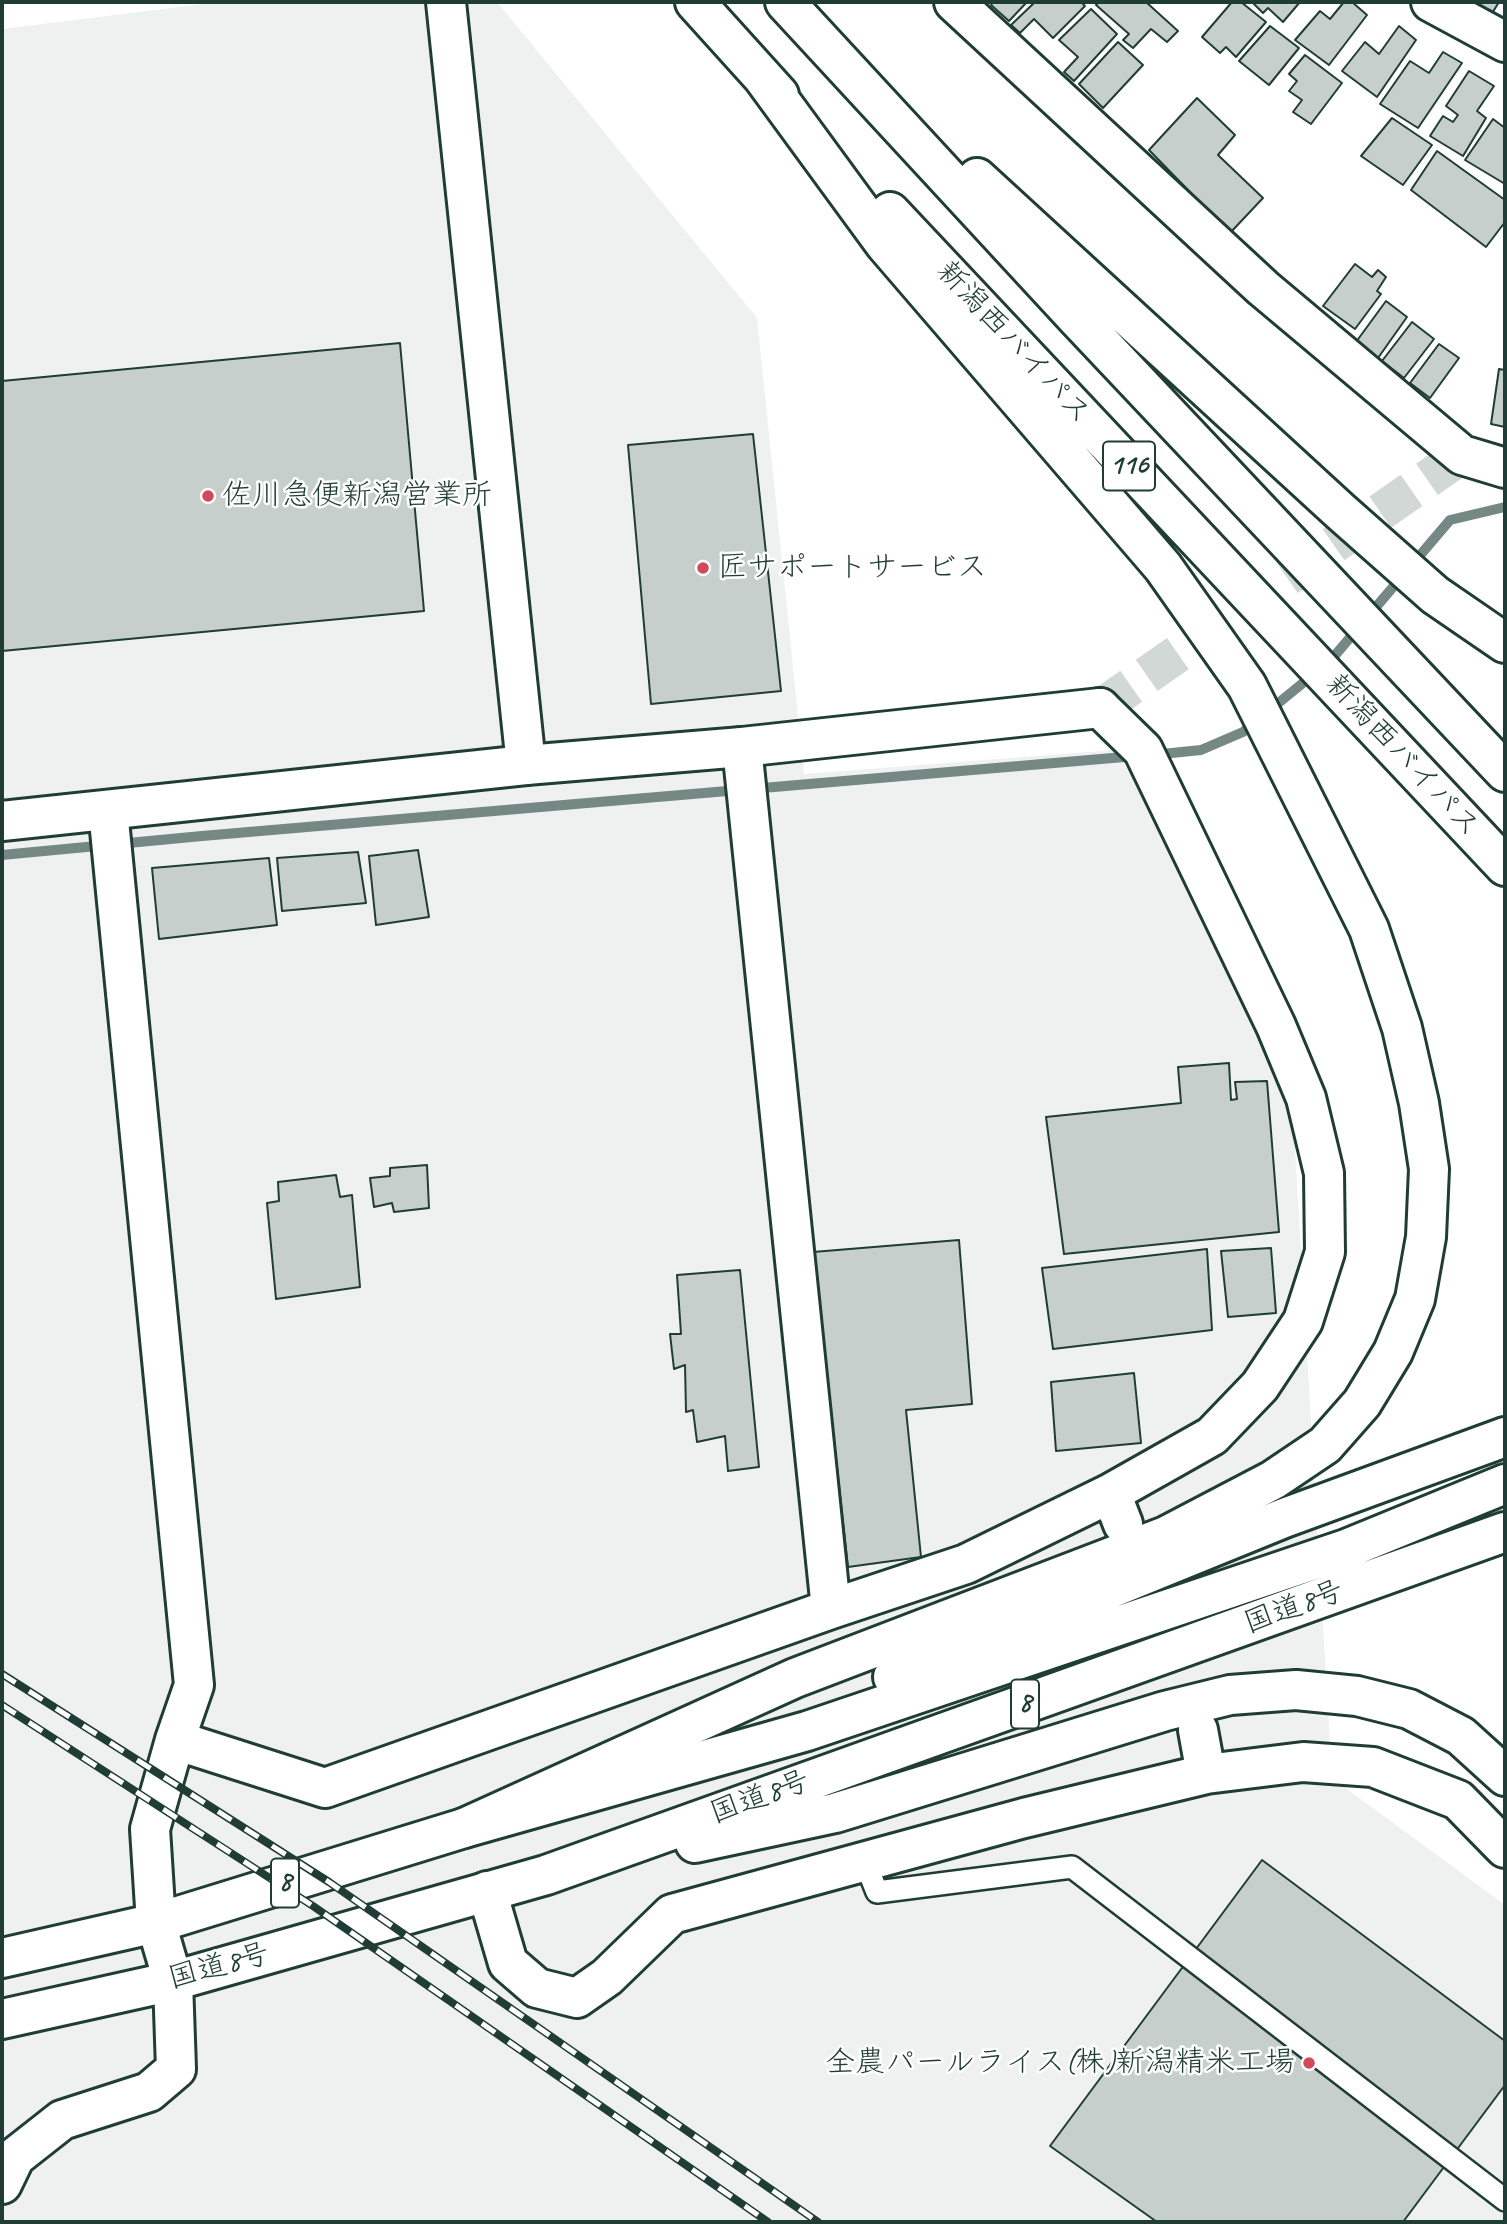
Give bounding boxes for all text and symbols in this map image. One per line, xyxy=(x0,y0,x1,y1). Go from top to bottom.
street label: 新潟西バイパス xyxy=(928,254,1098,432)
road number: 116 xyxy=(1103,442,1155,490)
place label: 佐川急便新潟営業所 xyxy=(222,478,492,514)
marker: 佐川急便新潟営業所 xyxy=(200,488,216,504)
place label: 匠サポートサービス xyxy=(717,550,987,586)
marker: 匠サポートサービス xyxy=(695,560,711,576)
street label: 新潟西バイパス xyxy=(1317,667,1487,845)
street label: 国道8号 xyxy=(1239,1573,1349,1643)
road number: 8 xyxy=(1011,1680,1039,1728)
street label: 国道8号 xyxy=(705,1763,815,1833)
road number: 8 xyxy=(271,1858,299,1908)
street label: 国道8号 xyxy=(164,1936,274,1998)
place label: 全農パールライス(株)新潟精米工場 xyxy=(825,2045,1295,2081)
marker: 全農パールライス(株)新潟精米工場 xyxy=(1301,2055,1317,2071)

